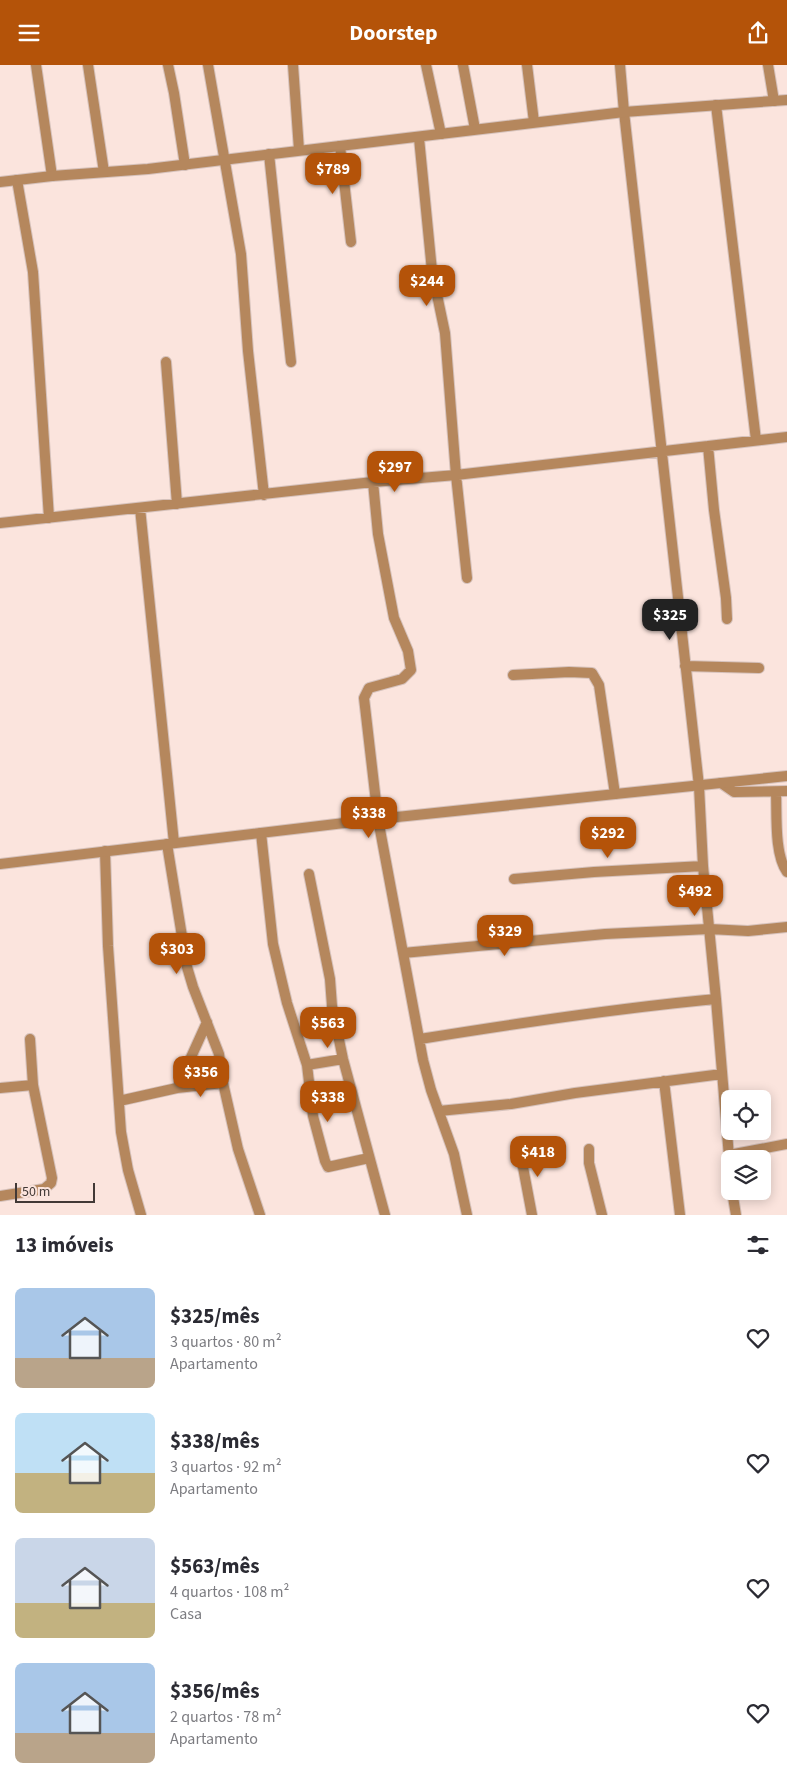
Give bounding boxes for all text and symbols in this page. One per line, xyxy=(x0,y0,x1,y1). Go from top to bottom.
text: Doorstep xyxy=(349,17,438,49)
icon: menu xyxy=(15,19,43,47)
icon: share xyxy=(744,19,772,47)
pin: $789 xyxy=(303,153,363,195)
text: $789 xyxy=(316,158,350,180)
pin: $244 xyxy=(397,265,457,307)
text: $244 xyxy=(410,270,444,292)
pin: $297 xyxy=(365,451,425,493)
text: $297 xyxy=(378,456,412,478)
pin: $325 xyxy=(640,599,700,641)
text: $325 xyxy=(653,604,687,626)
pin: $338 xyxy=(339,797,399,839)
text: $338 xyxy=(352,802,386,824)
pin: $292 xyxy=(578,817,638,859)
text: $292 xyxy=(591,822,625,844)
pin: $492 xyxy=(665,875,725,917)
text: $492 xyxy=(678,880,712,902)
pin: $329 xyxy=(475,915,535,957)
text: $329 xyxy=(488,920,522,942)
pin: $303 xyxy=(147,933,207,975)
text: $303 xyxy=(160,938,194,960)
pin: $563 xyxy=(298,1007,358,1049)
text: $563 xyxy=(311,1012,345,1034)
pin: $356 xyxy=(171,1055,231,1098)
text: $356 xyxy=(184,1061,218,1083)
pin: $338 xyxy=(298,1081,358,1123)
text: $338 xyxy=(311,1086,345,1108)
map controls xyxy=(721,1090,771,1200)
button: locate xyxy=(721,1090,771,1140)
pin: $418 xyxy=(508,1135,568,1178)
text: $418 xyxy=(521,1141,555,1163)
button: layers xyxy=(721,1150,771,1200)
scale bar xyxy=(15,1180,95,1203)
text: 50 m xyxy=(22,1182,50,1202)
text: 13 imóveis xyxy=(15,1230,113,1260)
icon: filters xyxy=(744,1231,772,1259)
text: $325/mês xyxy=(170,1301,260,1331)
icon: home xyxy=(55,1308,115,1368)
icon: heart xyxy=(744,1324,772,1352)
text: 3 quartos · 80 m² xyxy=(170,1331,282,1353)
text: Apartamento xyxy=(170,1353,258,1375)
text: $338/mês xyxy=(170,1426,260,1456)
icon: home xyxy=(55,1433,115,1493)
icon: heart xyxy=(744,1449,772,1477)
text: 3 quartos · 92 m² xyxy=(170,1456,282,1478)
text: Apartamento xyxy=(170,1478,258,1500)
text: $563/mês xyxy=(170,1551,260,1581)
icon: home xyxy=(55,1558,115,1618)
icon: heart xyxy=(744,1574,772,1602)
text: 4 quartos · 108 m² xyxy=(170,1581,289,1603)
text: Casa xyxy=(170,1603,202,1625)
text: $356/mês xyxy=(170,1676,260,1706)
icon: home xyxy=(55,1683,115,1743)
icon: heart xyxy=(744,1699,772,1727)
text: 2 quartos · 78 m² xyxy=(170,1706,282,1728)
text: Apartamento xyxy=(170,1728,258,1750)

